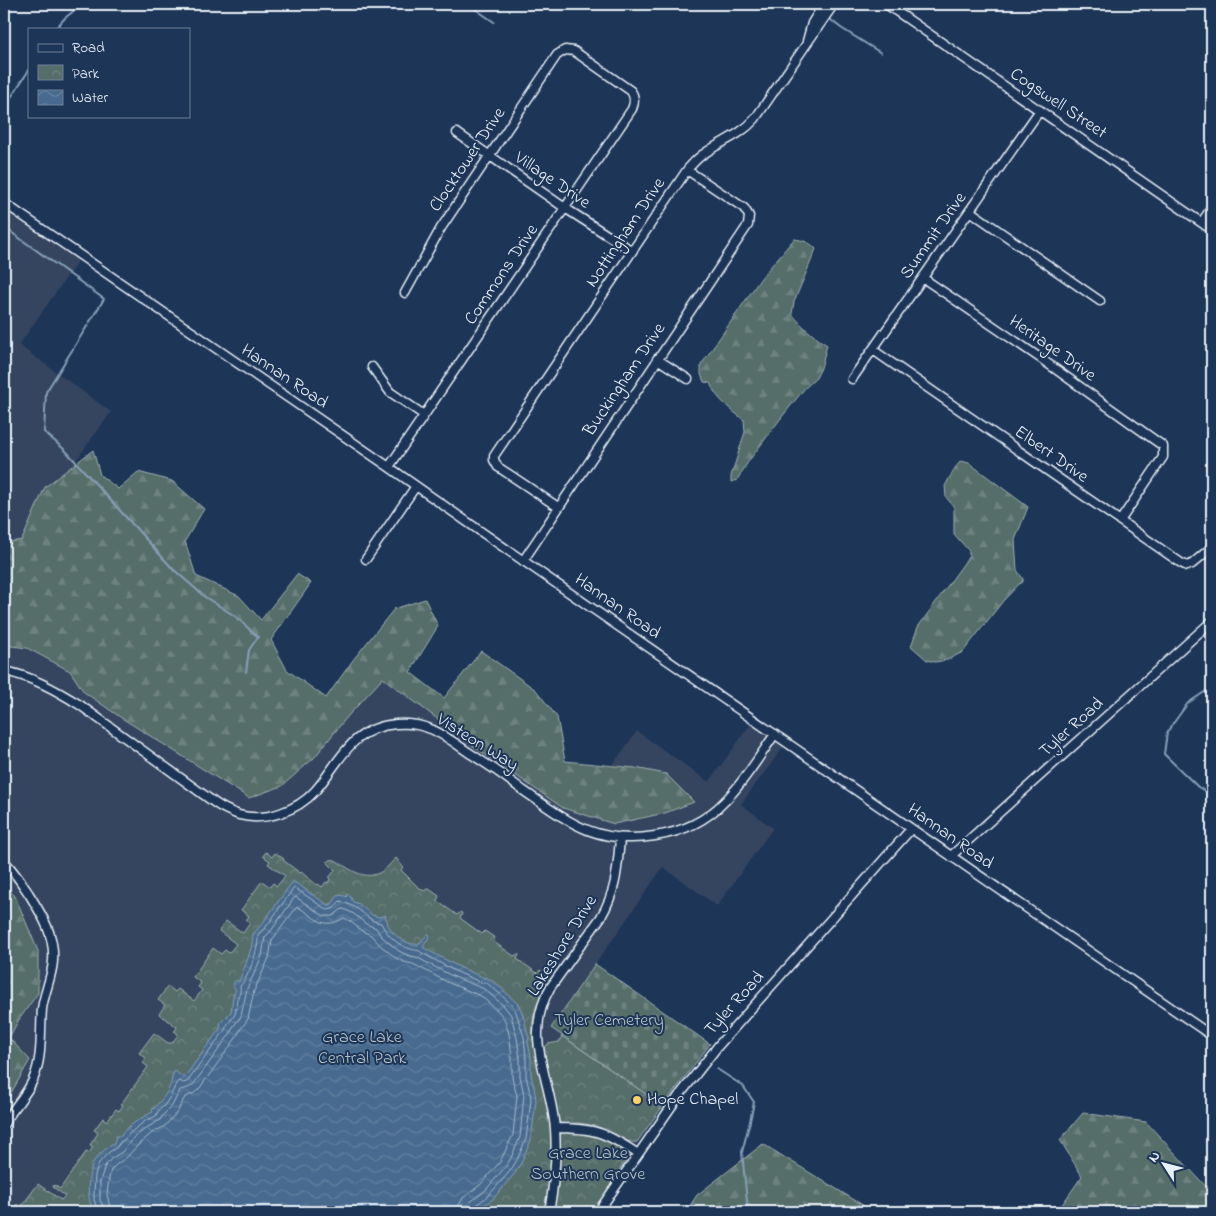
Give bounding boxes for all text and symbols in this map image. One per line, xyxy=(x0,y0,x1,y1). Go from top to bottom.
legend xyxy=(28,28,190,118)
text: Road xyxy=(72,37,105,59)
street label: Cogswell Street xyxy=(1004,62,1112,147)
text: Park xyxy=(72,63,100,85)
text: Water xyxy=(72,87,108,109)
street label: Clocktower Drive xyxy=(423,102,513,217)
street label: Village Drive xyxy=(507,145,596,217)
street label: Nottingham Drive xyxy=(580,172,674,294)
street label: Summit Drive xyxy=(894,186,974,285)
street label: Commons Drive xyxy=(459,219,546,331)
street label: Heritage Drive xyxy=(1002,309,1102,390)
street label: Buckingham Drive xyxy=(577,317,674,443)
street label: Hannan Road xyxy=(235,338,333,416)
street label: Elbert Drive xyxy=(1009,420,1094,491)
street label: Hannan Road xyxy=(569,568,665,646)
street label: Tyler Road xyxy=(1034,692,1110,764)
street label: Visteon Way xyxy=(430,707,523,778)
street label: Hannan Road xyxy=(902,798,998,876)
street label: Lakeshore Drive xyxy=(521,890,605,1002)
street label: Tyler Road xyxy=(699,966,771,1042)
park label: Tyler Cemetery xyxy=(554,1008,664,1034)
park label: Grace Lake Central Park xyxy=(318,1025,406,1072)
place label: Hope Chapel xyxy=(647,1087,738,1113)
marker: Hope Chapel xyxy=(631,1094,643,1106)
north arrow xyxy=(1138,1138,1188,1188)
park label: Grace Lake Southern Grove xyxy=(531,1141,646,1188)
text: N xyxy=(1143,1147,1166,1167)

